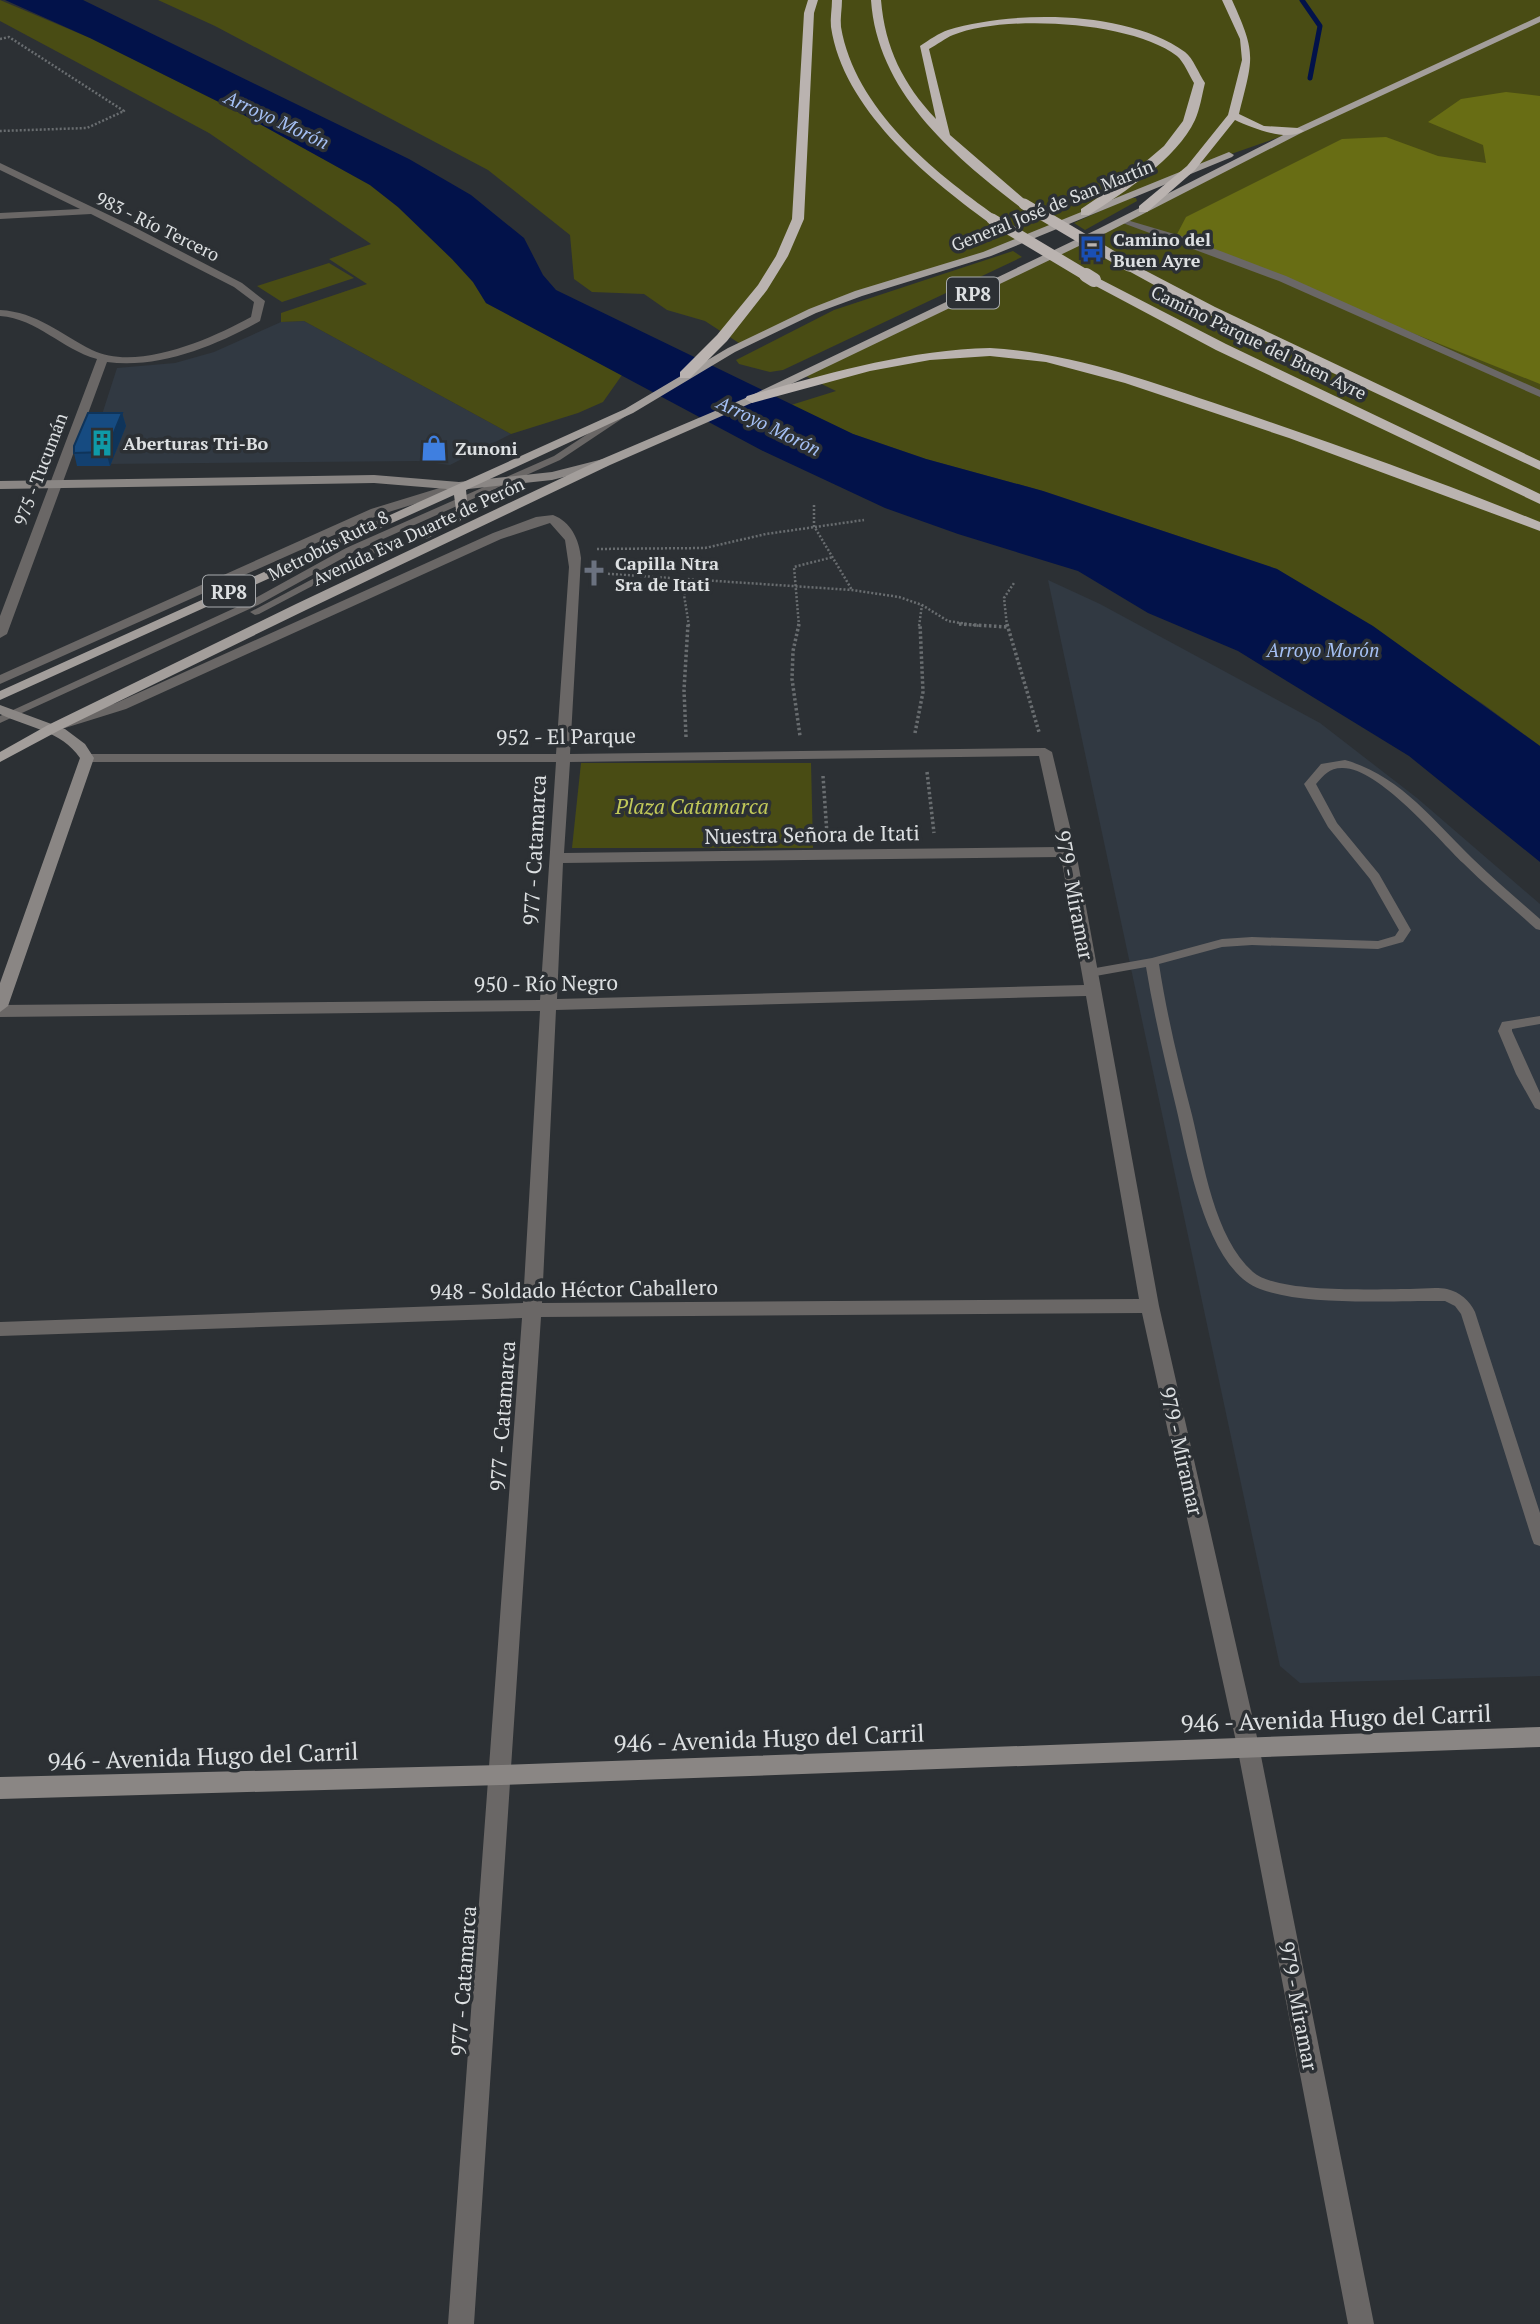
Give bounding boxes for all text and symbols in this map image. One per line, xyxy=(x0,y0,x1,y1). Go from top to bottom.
water label: Arroyo Morón xyxy=(220,83,333,154)
street label: General José de San Martín xyxy=(947,153,1157,257)
street label: 983 - Río Tercero xyxy=(92,186,224,266)
place label: Camino del Buen Ayre xyxy=(1113,227,1211,272)
bus stop icon: Camino del Buen Ayre xyxy=(1077,234,1107,264)
road number: RP8 xyxy=(947,278,999,308)
street label: Camino Parque del Buen Ayre xyxy=(1147,279,1371,405)
water label: Arroyo Morón xyxy=(712,389,825,461)
street label: 975 - Tucumán xyxy=(8,409,73,529)
building icon: Aberturas Tri-Bo xyxy=(87,428,117,458)
place label: Aberturas Tri-Bo xyxy=(123,431,269,455)
shop icon: Zunoni xyxy=(419,433,449,463)
place label: Zunoni xyxy=(455,436,517,460)
street label: Avenida Eva Duarte de Perón xyxy=(308,471,528,591)
street label: Metrobús Ruta 8 xyxy=(264,504,392,586)
place label: Capilla Ntra Sra de Itati xyxy=(615,551,719,596)
church icon: Capilla Ntra Sra de Itati xyxy=(579,558,609,588)
road number: RP8 xyxy=(203,576,255,606)
water label: Arroyo Morón xyxy=(1266,637,1379,662)
street label: 952 - El Parque xyxy=(496,721,636,751)
street label: 977 - Catamarca xyxy=(516,774,552,926)
park label: Plaza Catamarca xyxy=(614,792,769,820)
street label: Nuestra Señora de Itati xyxy=(704,818,920,850)
street label: 979 - Miramar xyxy=(1049,828,1101,962)
street label: 950 - Río Negro xyxy=(474,968,618,998)
street label: 948 - Soldado Héctor Caballero xyxy=(430,1272,718,1306)
street label: 977 - Catamarca xyxy=(483,1339,521,1492)
street label: 979 - Miramar xyxy=(1154,1384,1210,1518)
street label: 946 - Avenida Hugo del Carril xyxy=(1180,1697,1492,1739)
street label: 946 - Avenida Hugo del Carril xyxy=(613,1717,925,1759)
street label: 946 - Avenida Hugo del Carril xyxy=(47,1735,359,1777)
street label: 977 - Catamarca xyxy=(444,1904,482,2057)
street label: 979 - Miramar xyxy=(1273,1939,1325,2073)

